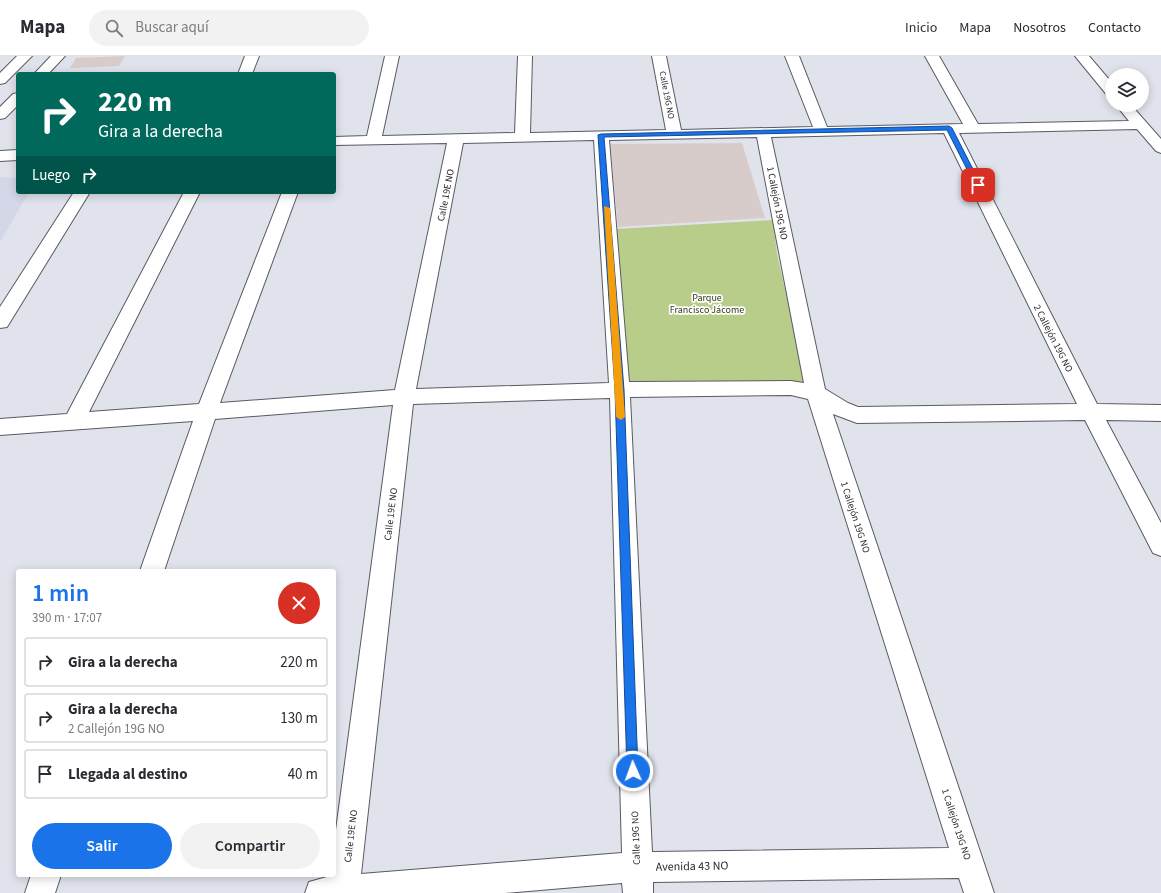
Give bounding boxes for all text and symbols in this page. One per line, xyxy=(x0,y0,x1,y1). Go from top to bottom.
search box xyxy=(89,10,369,46)
text: Mapa xyxy=(20,14,65,41)
icon: search xyxy=(103,17,125,39)
text: Buscar aquí xyxy=(135,17,209,38)
text: Inicio xyxy=(905,18,937,38)
text: Mapa xyxy=(959,18,991,38)
text: Nosotros xyxy=(1013,18,1066,38)
text: Contacto xyxy=(1088,18,1141,38)
map controls xyxy=(1105,68,1149,112)
button: layers xyxy=(1105,68,1149,112)
street label: Calle 19G NO xyxy=(655,70,678,120)
text: 220 m xyxy=(98,82,172,122)
icon: right xyxy=(32,88,84,140)
text: Gira a la derecha xyxy=(98,119,223,144)
icon: right xyxy=(78,164,100,186)
text: Luego xyxy=(32,165,70,186)
street label: 1 Callejón 19G NO xyxy=(763,165,791,241)
street label: Calle 19E NO xyxy=(434,167,458,223)
pin xyxy=(961,168,995,202)
icon: arrive xyxy=(967,174,989,196)
park label: Parque Francisco Jácome xyxy=(670,291,744,317)
street label: 2 Callejón 19G NO xyxy=(1030,302,1076,375)
street label: 1 Callejón 19G NO xyxy=(837,480,873,555)
street label: Calle 19E NO xyxy=(381,487,401,541)
text: 1 min xyxy=(32,576,89,611)
button: close xyxy=(278,582,320,624)
text: 390 m · 17:07 xyxy=(32,609,102,627)
icon: right xyxy=(34,651,56,673)
text: Gira a la derecha xyxy=(68,652,178,673)
text: 220 m xyxy=(280,652,318,673)
text: Gira a la derecha xyxy=(68,699,178,720)
icon: right xyxy=(34,707,56,729)
text: 130 m xyxy=(280,708,318,729)
text: 2 Callejón 19G NO xyxy=(68,720,165,738)
position arrow xyxy=(612,750,654,792)
icon: arrive xyxy=(34,763,56,785)
text: Llegada al destino xyxy=(68,764,188,785)
text: 40 m xyxy=(288,764,318,785)
street label: 1 Callejón 19G NO xyxy=(938,787,974,862)
street label: Calle 19E NO xyxy=(341,809,361,863)
street label: Calle 19G NO xyxy=(628,810,644,865)
button: Salir xyxy=(32,823,172,869)
button: Compartir xyxy=(180,823,320,869)
street label: Avenida 43 NO xyxy=(656,857,728,876)

